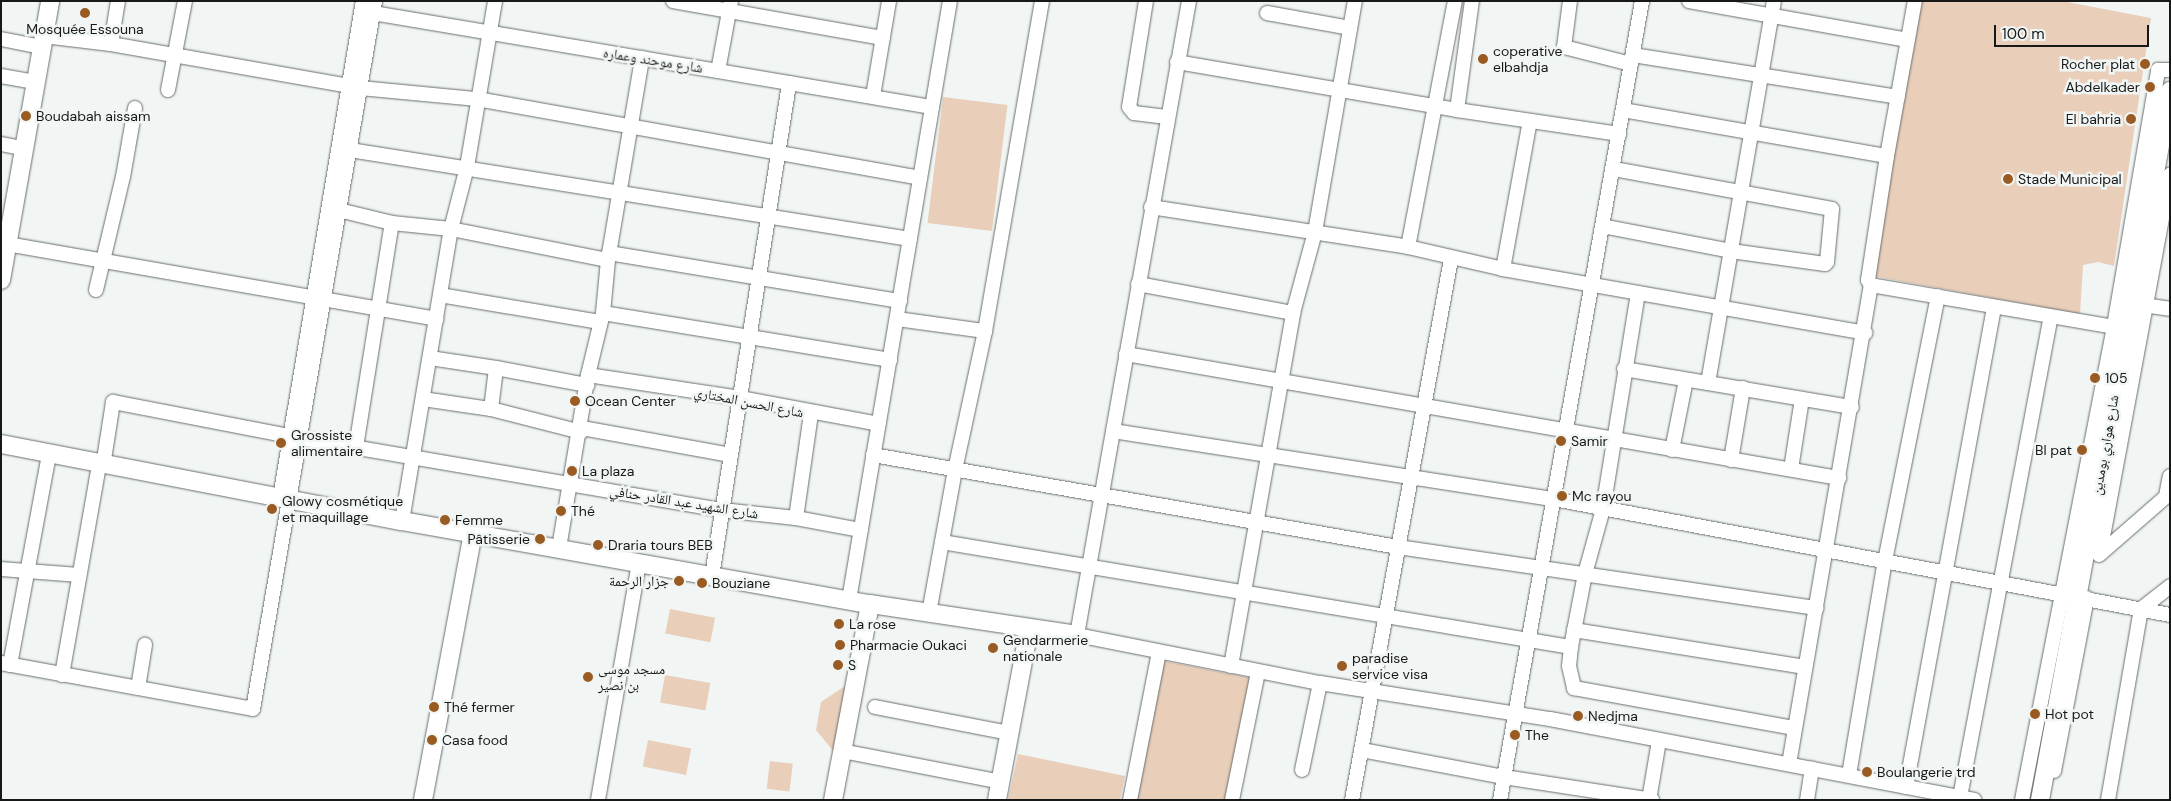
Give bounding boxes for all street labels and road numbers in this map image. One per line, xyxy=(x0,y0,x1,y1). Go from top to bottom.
street label: شارع موحند وعماره xyxy=(602,44,704,76)
street label: شارع الحسن المختاري xyxy=(693,383,805,421)
street label: شارع هواري بومدين xyxy=(2088,394,2122,496)
street label: شارع الشهيد عبد القادر حنافي xyxy=(608,482,760,522)

